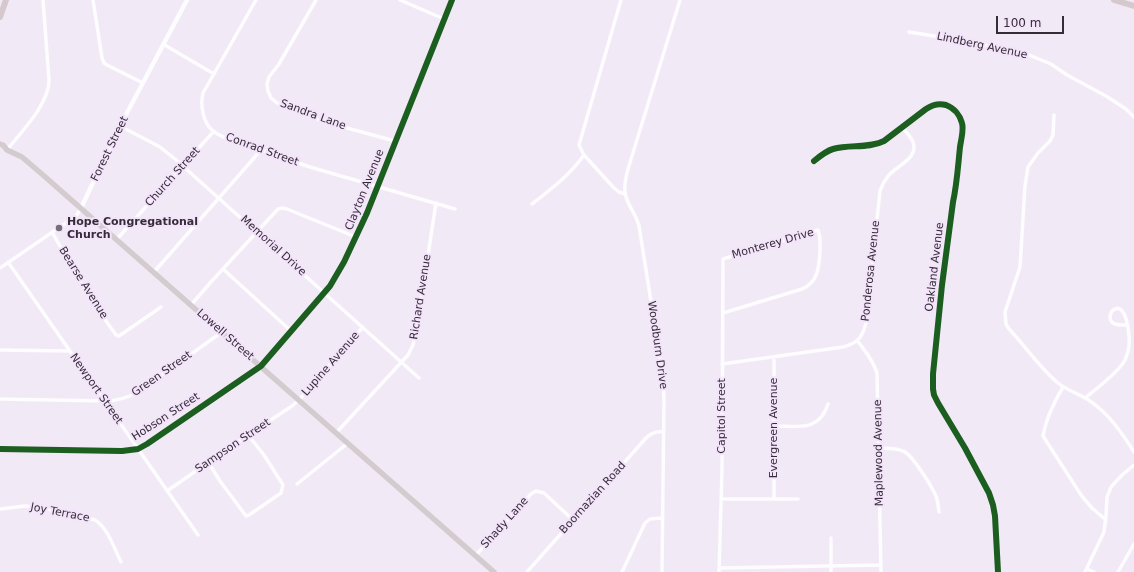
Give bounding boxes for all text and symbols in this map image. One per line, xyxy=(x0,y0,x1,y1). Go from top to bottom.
scale bar xyxy=(998,8,1066,34)
text: 100 m xyxy=(1003,16,1041,30)
street label: Lindberg Avenue xyxy=(935,30,1029,62)
street label: Sandra Lane xyxy=(278,97,348,133)
street label: Forest Street xyxy=(89,114,131,184)
street label: Conrad Street xyxy=(224,131,300,169)
street label: Church Street xyxy=(143,144,203,210)
street label: Clayton Avenue xyxy=(343,147,387,233)
street label: Memorial Drive xyxy=(237,213,309,279)
place label: Hope Congregational Church xyxy=(67,215,198,241)
street label: Ponderosa Avenue xyxy=(859,220,883,322)
street label: Oakland Avenue xyxy=(923,222,947,312)
marker: Hope Congregational Church xyxy=(54,223,64,233)
street label: Monterey Drive xyxy=(730,226,816,262)
street label: Bearse Avenue xyxy=(56,245,110,321)
street label: Richard Avenue xyxy=(408,253,434,341)
street label: Woodburn Drive xyxy=(644,300,670,390)
street label: Lowell Street xyxy=(194,307,256,363)
street label: Lupine Avenue xyxy=(299,329,363,399)
street label: Green Street xyxy=(129,348,195,400)
street label: Newport Street xyxy=(67,351,125,427)
street label: Capitol Street xyxy=(715,378,729,454)
street label: Evergreen Avenue xyxy=(767,378,781,478)
street label: Hobson Street xyxy=(130,390,202,444)
street label: Maplewood Avenue xyxy=(871,399,887,507)
street label: Sampson Street xyxy=(193,416,273,476)
street label: Boornazian Road xyxy=(557,459,629,537)
street label: Shady Lane xyxy=(479,495,531,551)
street label: Joy Terrace xyxy=(29,501,91,525)

